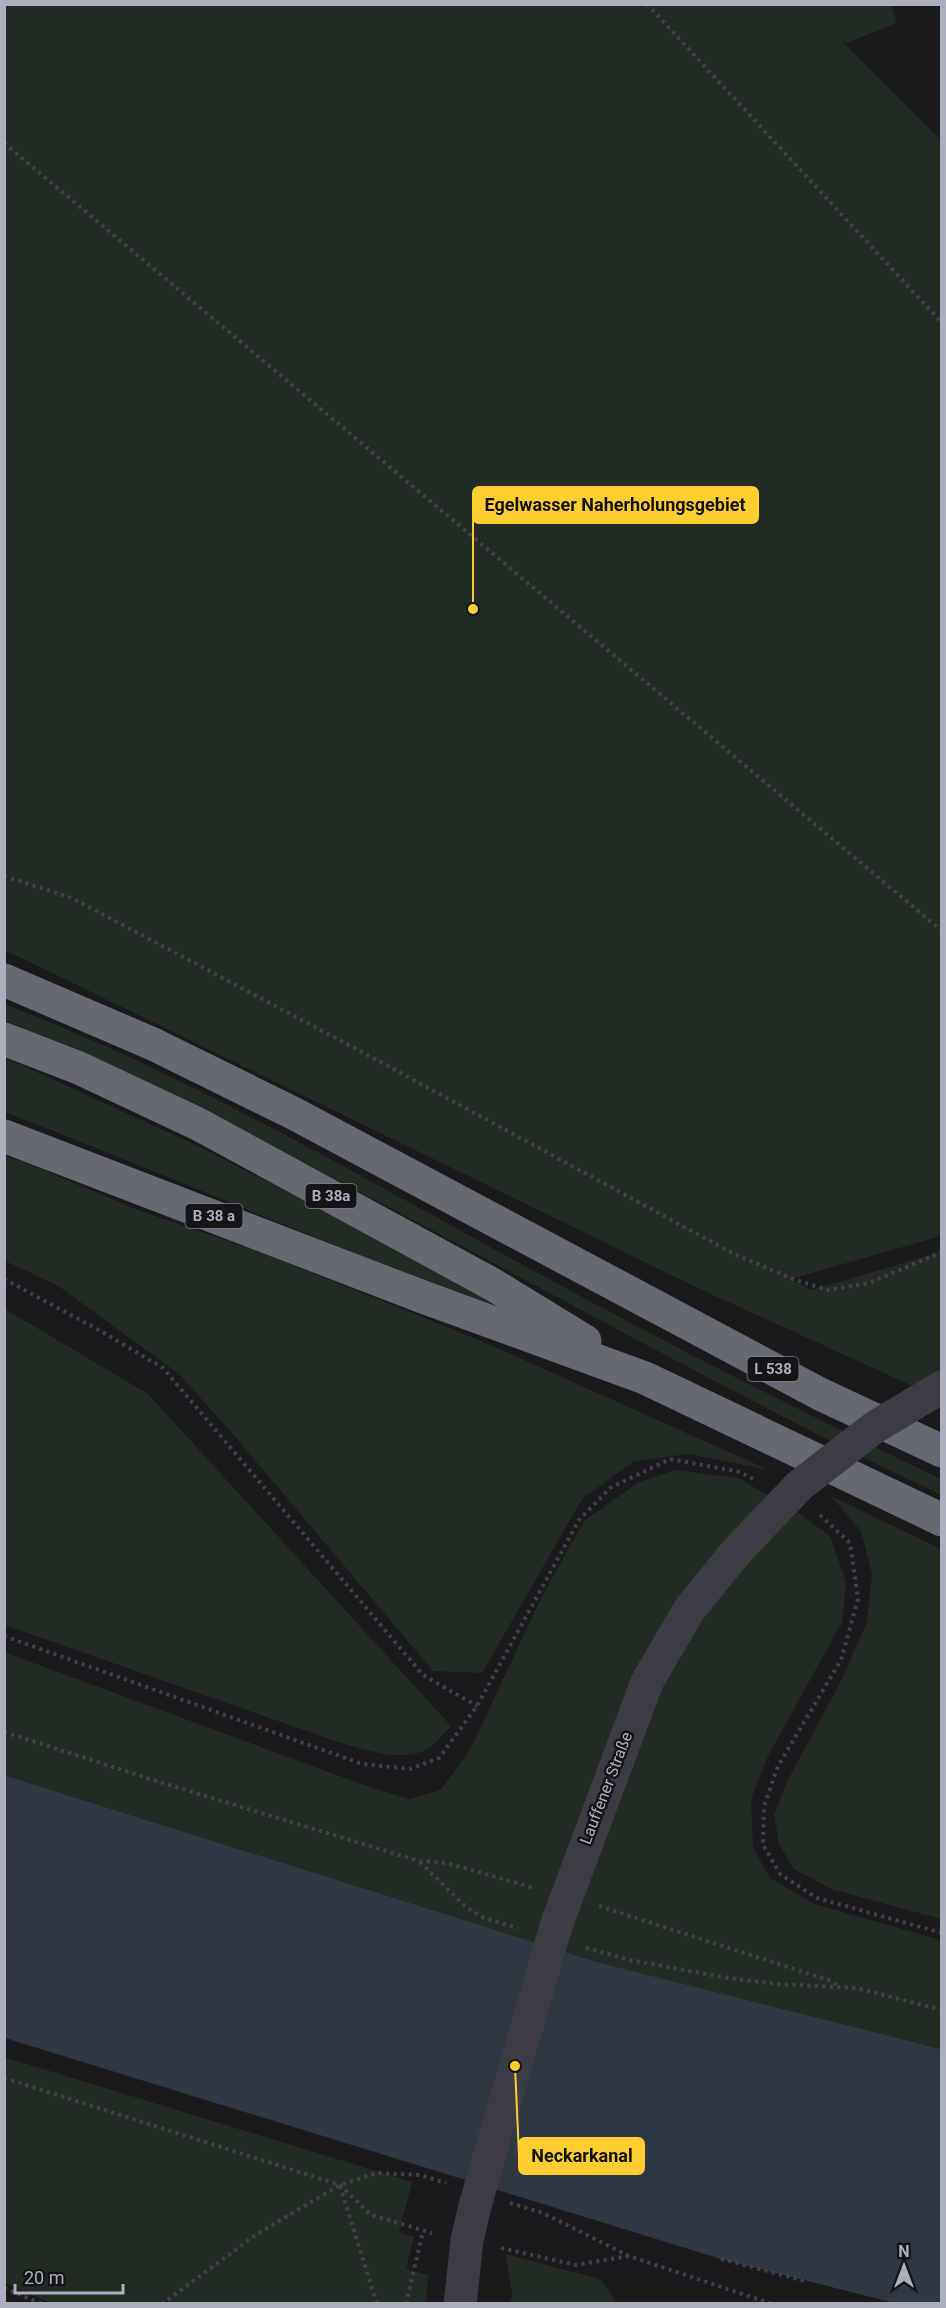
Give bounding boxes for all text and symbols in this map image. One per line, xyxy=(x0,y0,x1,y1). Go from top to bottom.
callout: Egelwasser Naherholungsgebiet xyxy=(473,487,758,523)
text: Egelwasser Naherholungsgebiet xyxy=(485,494,746,515)
road number: B 38a xyxy=(306,1184,356,1208)
road number: B 38 a xyxy=(186,1204,242,1228)
road number: L 538 xyxy=(748,1357,798,1381)
street label: Lauffener Straße xyxy=(576,1729,636,1847)
callout: Neckarkanal xyxy=(519,2138,644,2174)
text: Neckarkanal xyxy=(531,2145,633,2166)
north arrow xyxy=(874,2236,934,2296)
text: N xyxy=(898,2242,910,2261)
scale bar xyxy=(15,2257,123,2295)
text: 20 m xyxy=(24,2267,64,2288)

